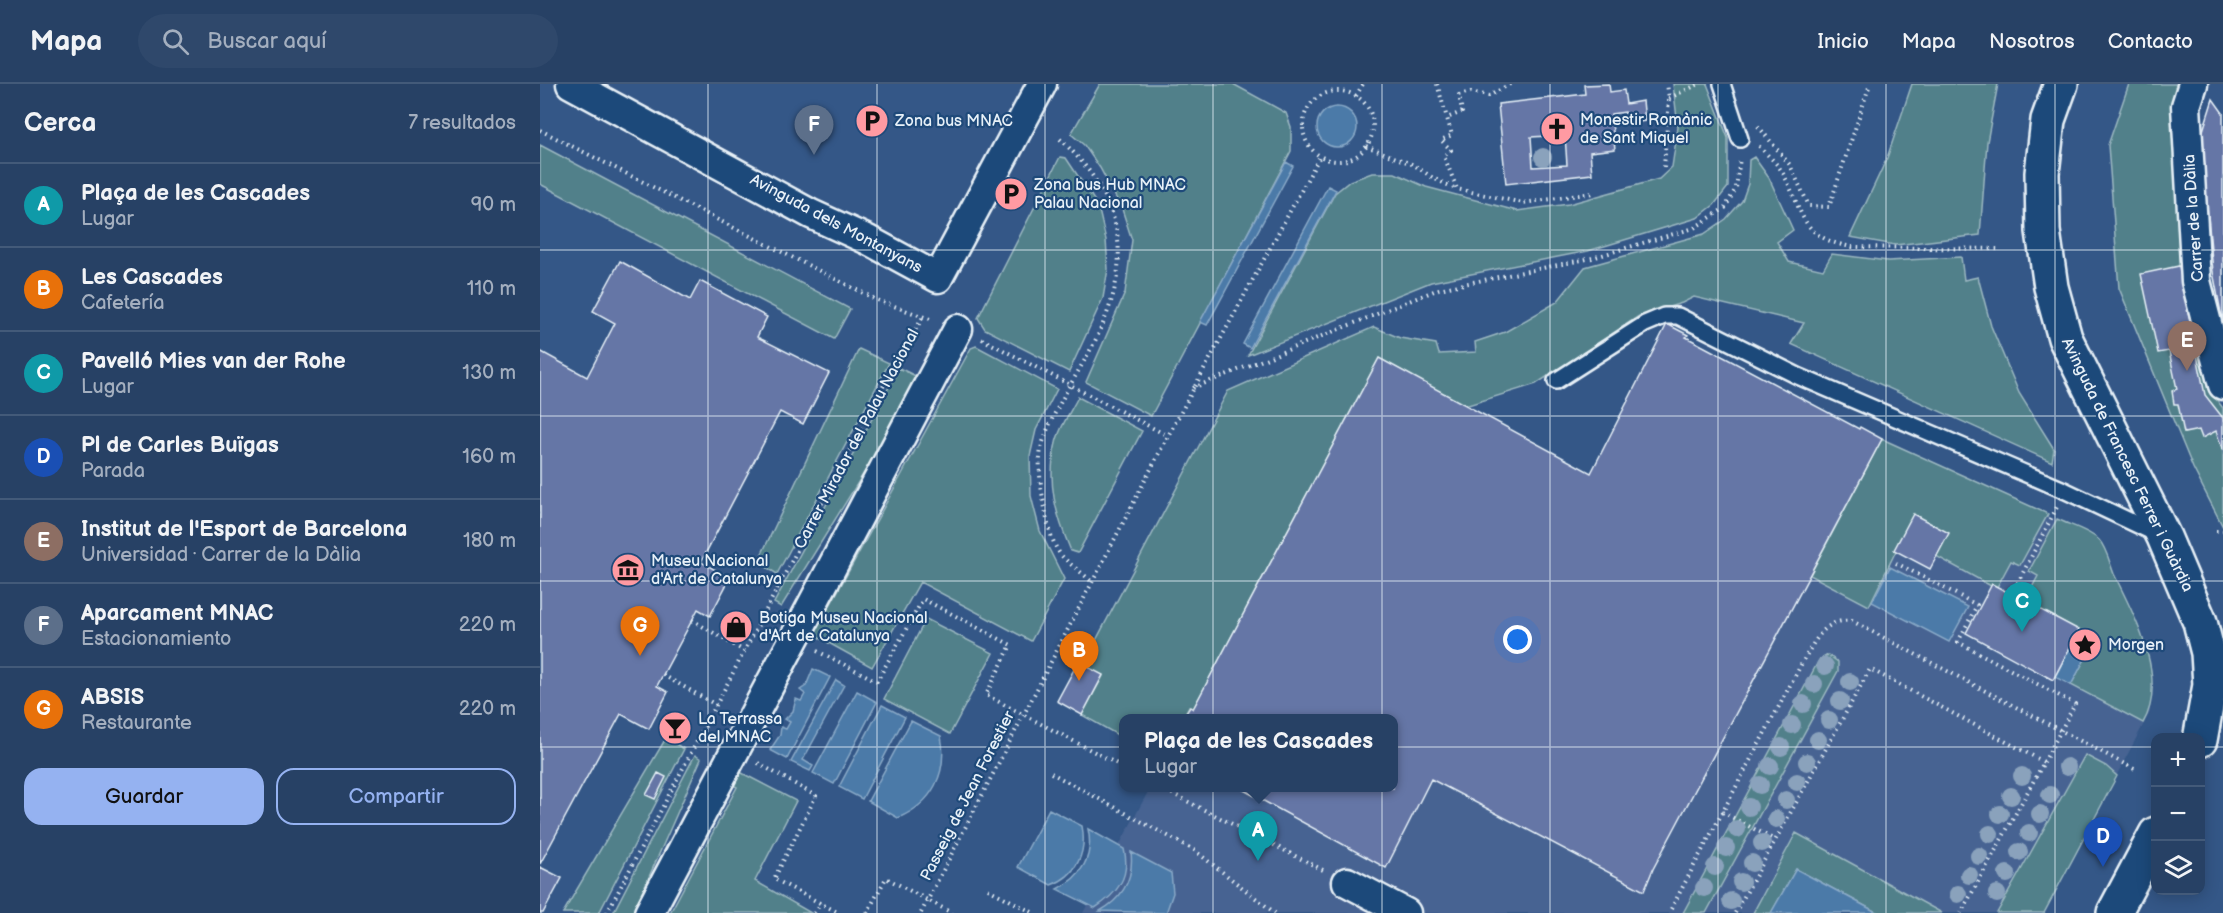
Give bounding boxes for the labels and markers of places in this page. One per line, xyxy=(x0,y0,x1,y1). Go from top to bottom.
parking icon: Zona bus MNAC xyxy=(854,103,890,139)
pin: F xyxy=(794,106,834,155)
church icon: Monestir Romànic de Sant Miquel xyxy=(1539,111,1575,147)
place label: Monestir Romànic de Sant Miquel xyxy=(1580,111,1712,148)
place label: Zona bus MNAC xyxy=(894,112,1013,131)
parking icon: Zona bus Hub MNAC Palau Nacional xyxy=(993,176,1029,212)
place label: Zona bus Hub MNAC Palau Nacional xyxy=(1033,176,1186,213)
pin: E xyxy=(2168,322,2206,371)
museum icon: Museu Nacional d'Art de Catalunya xyxy=(610,552,646,588)
place label: Museu Nacional d'Art de Catalunya xyxy=(651,552,782,589)
pin: C xyxy=(2002,582,2042,632)
pin: G xyxy=(620,606,660,656)
shop icon: Botiga Museu Nacional d'Art de Catalunya xyxy=(718,609,754,645)
place label: Botiga Museu Nacional d'Art de Catalunya xyxy=(759,609,928,646)
place icon: Morgen xyxy=(2067,627,2103,663)
pin: B xyxy=(1060,632,1098,681)
place label: Morgen xyxy=(2108,636,2164,655)
bar icon: La Terrassa del MNAC xyxy=(657,710,693,746)
place label: La Terrassa del MNAC xyxy=(698,710,782,747)
pin: A xyxy=(1238,812,1278,861)
pin: D xyxy=(2084,818,2122,867)

